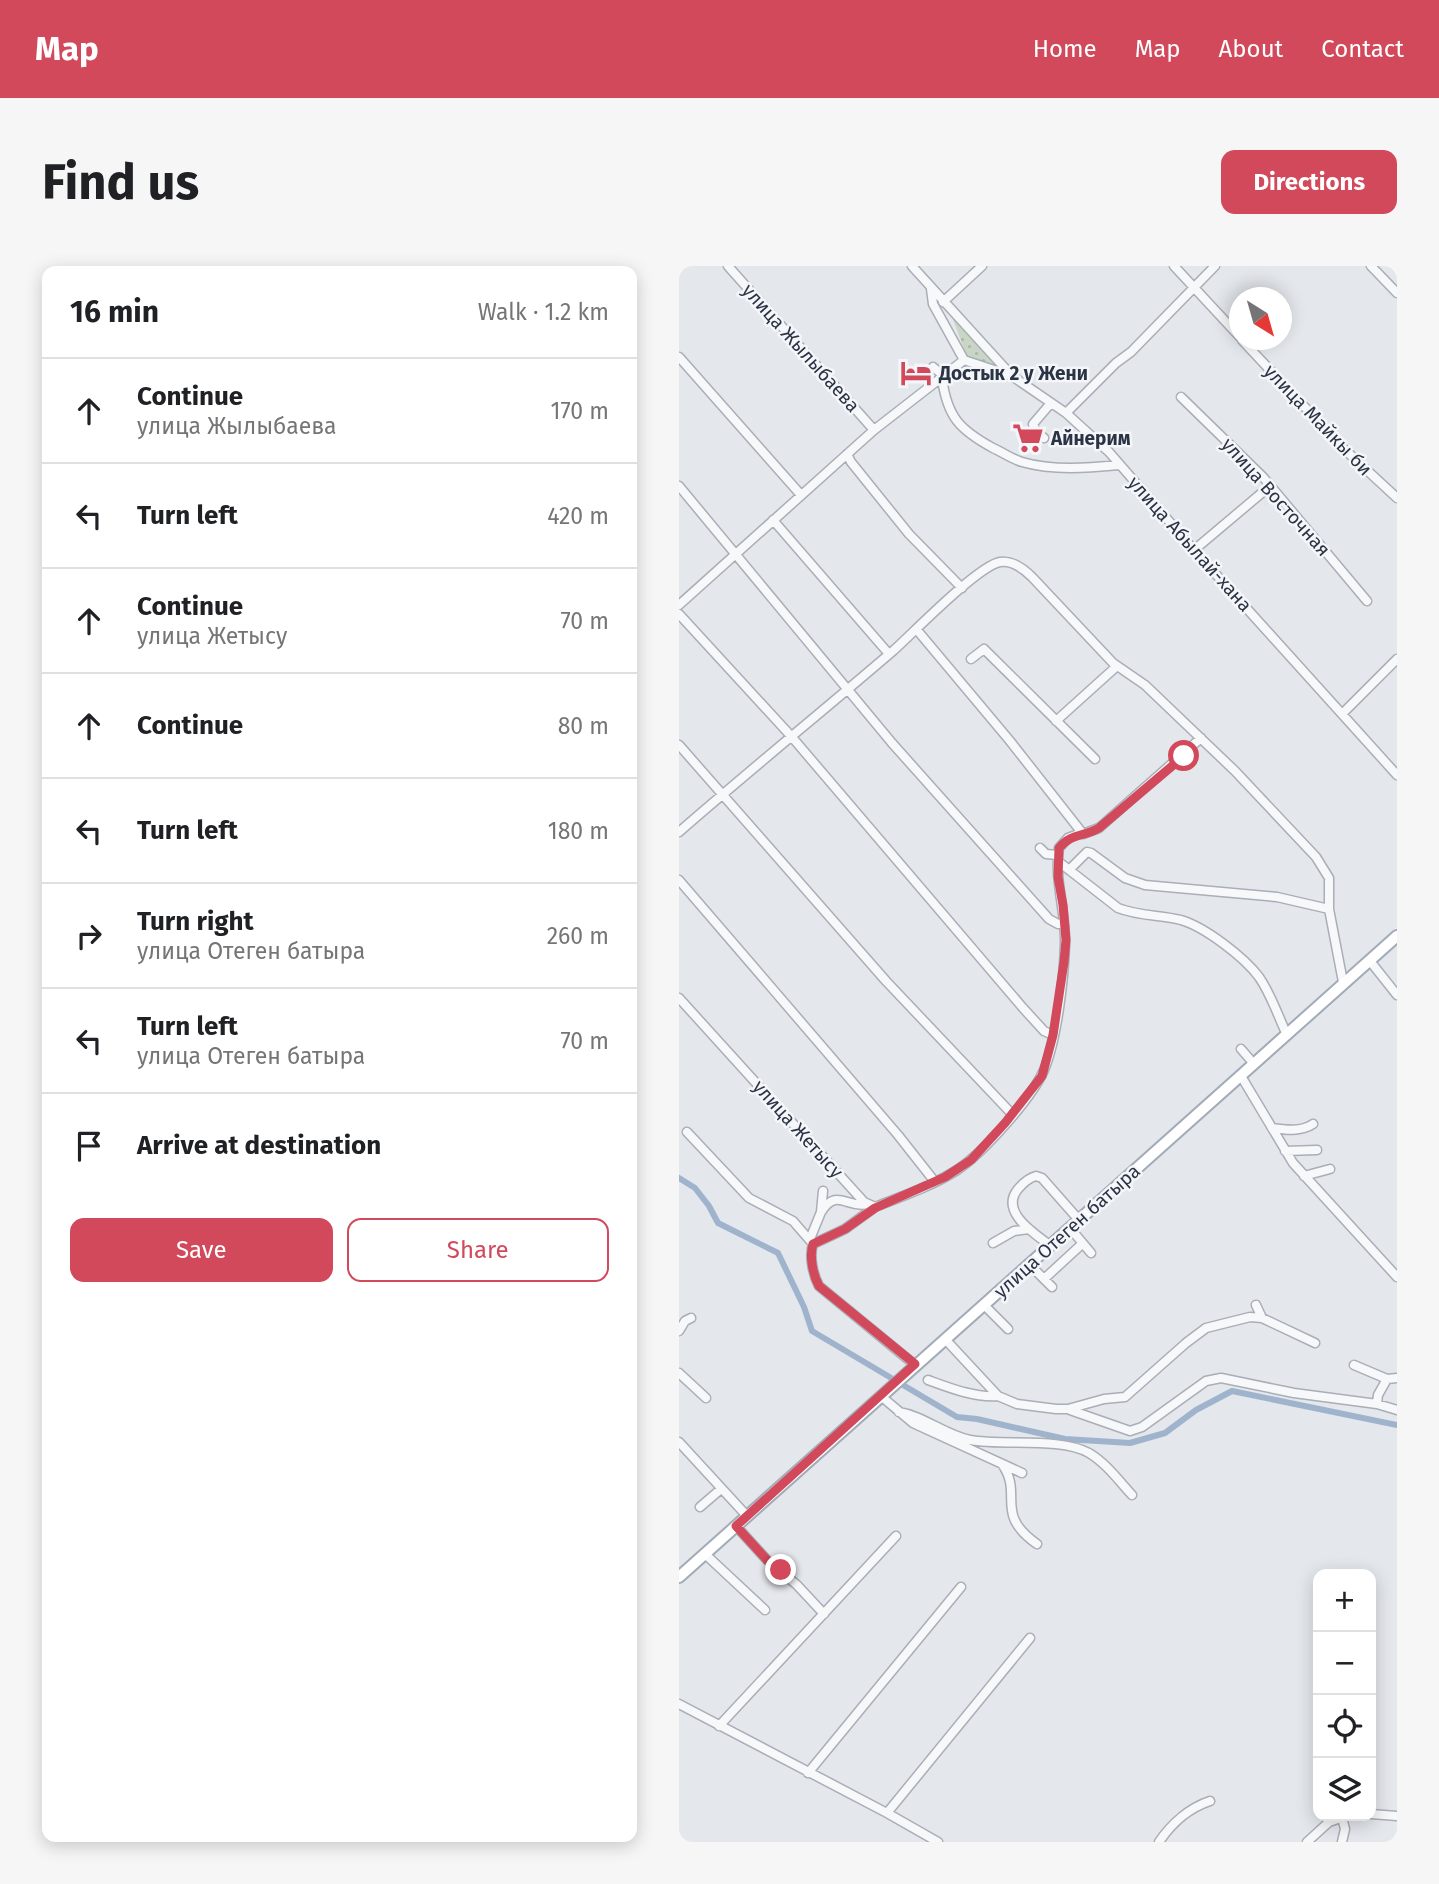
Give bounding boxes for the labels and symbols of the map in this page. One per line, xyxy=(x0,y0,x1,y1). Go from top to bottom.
street label: улица Жылыбаева xyxy=(737,279,865,417)
north arrow xyxy=(1229,287,1292,350)
hotel icon: Достык 2 у Жени xyxy=(899,356,933,390)
street label: улица Майкы би xyxy=(1259,360,1377,480)
place label: Достык 2 у Жени xyxy=(938,362,1088,385)
supermarket icon: Айнерим xyxy=(1011,421,1045,455)
place label: Айнерим xyxy=(1050,427,1131,450)
street label: улица Восточная xyxy=(1217,433,1335,561)
street label: улица Абылай-хана xyxy=(1123,472,1257,616)
route start xyxy=(1168,740,1199,771)
street label: улица Жетысу xyxy=(748,1075,849,1183)
street label: улица Отеген батыра xyxy=(989,1159,1145,1303)
route end xyxy=(765,1554,796,1585)

